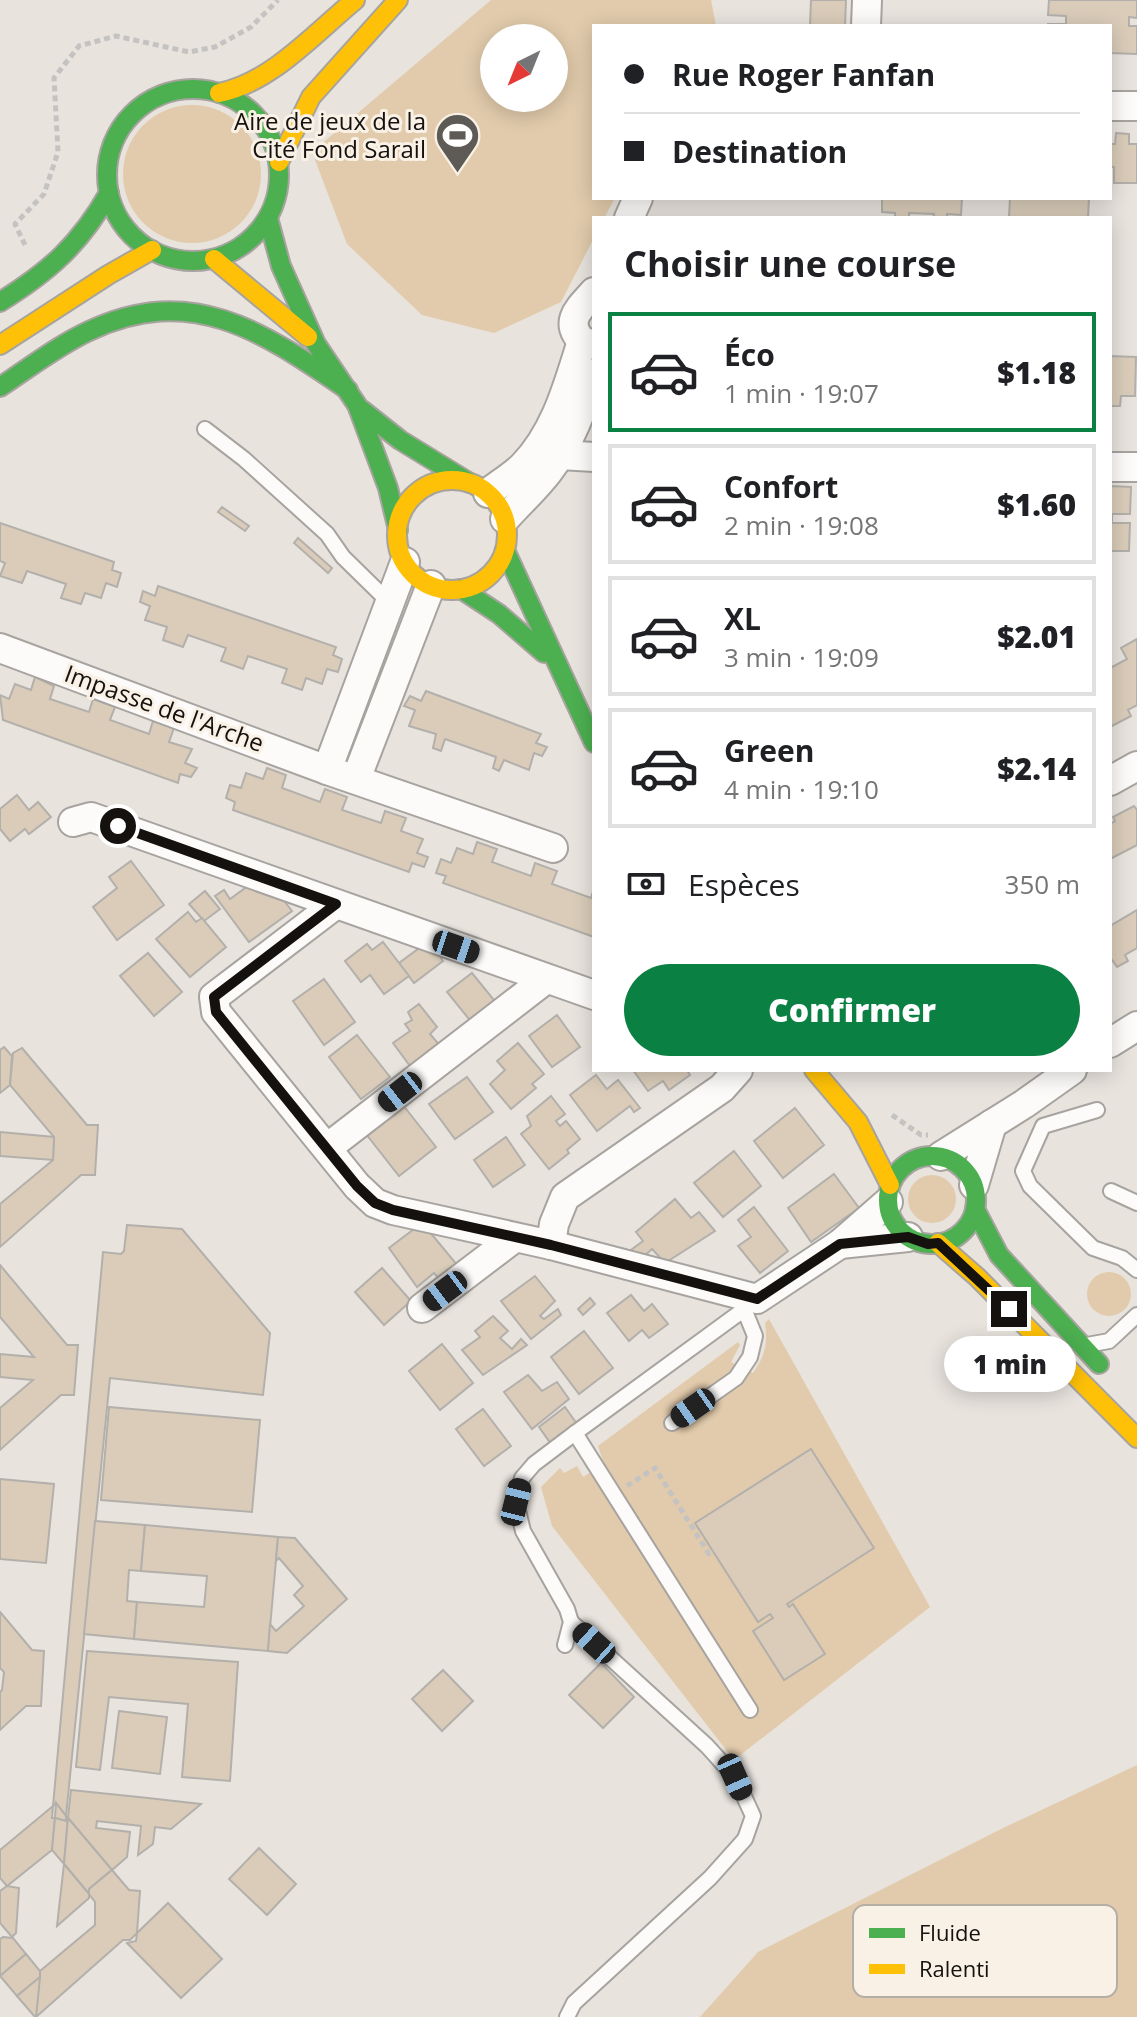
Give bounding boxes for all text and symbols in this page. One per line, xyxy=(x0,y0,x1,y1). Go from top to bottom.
north arrow xyxy=(480,24,568,112)
map controls xyxy=(480,24,568,112)
text: Rue Roger Fanfan xyxy=(672,54,935,95)
place label: Aire de jeux de la Cité Fond Sarail xyxy=(234,104,426,165)
sports icon: Aire de jeux de la Cité Fond Sarail xyxy=(433,112,481,175)
text: Destination xyxy=(672,131,847,172)
text: Choisir une course xyxy=(624,239,956,288)
text: Éco xyxy=(724,334,775,375)
icon: car xyxy=(628,336,700,408)
text: $1.18 xyxy=(997,352,1076,393)
text: 1 min · 19:07 xyxy=(724,375,879,411)
text: Confort xyxy=(724,466,838,507)
icon: car xyxy=(628,468,700,540)
text: $1.60 xyxy=(997,484,1076,525)
text: 2 min · 19:08 xyxy=(724,507,879,543)
text: XL xyxy=(724,598,761,639)
icon: car xyxy=(628,600,700,672)
text: $2.01 xyxy=(997,616,1076,657)
text: 3 min · 19:09 xyxy=(724,639,879,675)
street label: Impasse de l'Arche xyxy=(60,656,269,759)
text: Green xyxy=(724,730,815,771)
icon: car xyxy=(628,732,700,804)
text: $2.14 xyxy=(997,748,1076,789)
text: 4 min · 19:10 xyxy=(724,771,879,807)
route start xyxy=(100,808,136,844)
icon: cash xyxy=(624,862,668,906)
text: Espèces xyxy=(688,864,800,905)
text: 350 m xyxy=(1005,866,1080,902)
car xyxy=(429,928,483,966)
button: Confirmer xyxy=(624,964,1080,1056)
car xyxy=(374,1068,426,1116)
car xyxy=(419,1267,471,1315)
route end xyxy=(991,1291,1027,1327)
callout: 1 min xyxy=(943,1337,1075,1393)
text: 1 min xyxy=(973,1346,1047,1382)
car xyxy=(666,1384,720,1432)
car xyxy=(499,1476,533,1528)
car xyxy=(568,1618,620,1668)
car xyxy=(714,1750,756,1804)
legend xyxy=(853,1905,1117,1997)
text: Fluide xyxy=(919,1917,981,1947)
text: Ralenti xyxy=(919,1953,990,1983)

